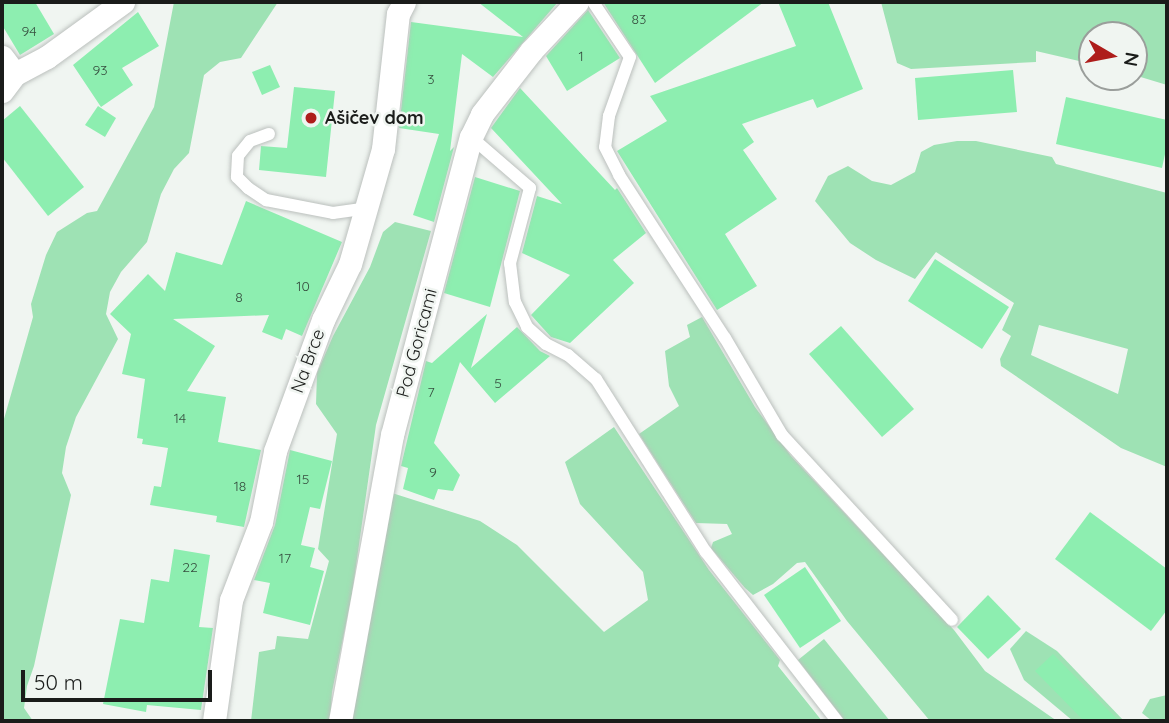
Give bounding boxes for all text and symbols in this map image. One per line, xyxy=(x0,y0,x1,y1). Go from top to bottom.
house number: 83 xyxy=(632,11,646,27)
north arrow xyxy=(1078,21,1148,91)
house number: 94 xyxy=(21,23,37,39)
house number: 1 xyxy=(578,48,584,64)
text: N xyxy=(1119,50,1145,68)
house number: 93 xyxy=(92,62,108,78)
house number: 3 xyxy=(427,71,435,87)
place label: Ašičev dom xyxy=(325,107,424,129)
marker: Ašičev dom xyxy=(303,110,319,126)
house number: 10 xyxy=(296,278,310,294)
street label: Pod Goricami xyxy=(392,286,442,400)
house number: 8 xyxy=(235,289,243,305)
street label: Na Brce xyxy=(286,326,330,396)
house number: 5 xyxy=(494,375,502,391)
house number: 7 xyxy=(427,384,435,400)
house number: 14 xyxy=(174,410,186,426)
house number: 9 xyxy=(429,464,437,480)
house number: 15 xyxy=(297,471,309,487)
house number: 18 xyxy=(234,478,246,494)
house number: 17 xyxy=(279,550,291,566)
house number: 22 xyxy=(182,559,198,575)
scale bar xyxy=(24,656,215,700)
text: 50 m xyxy=(34,669,83,695)

